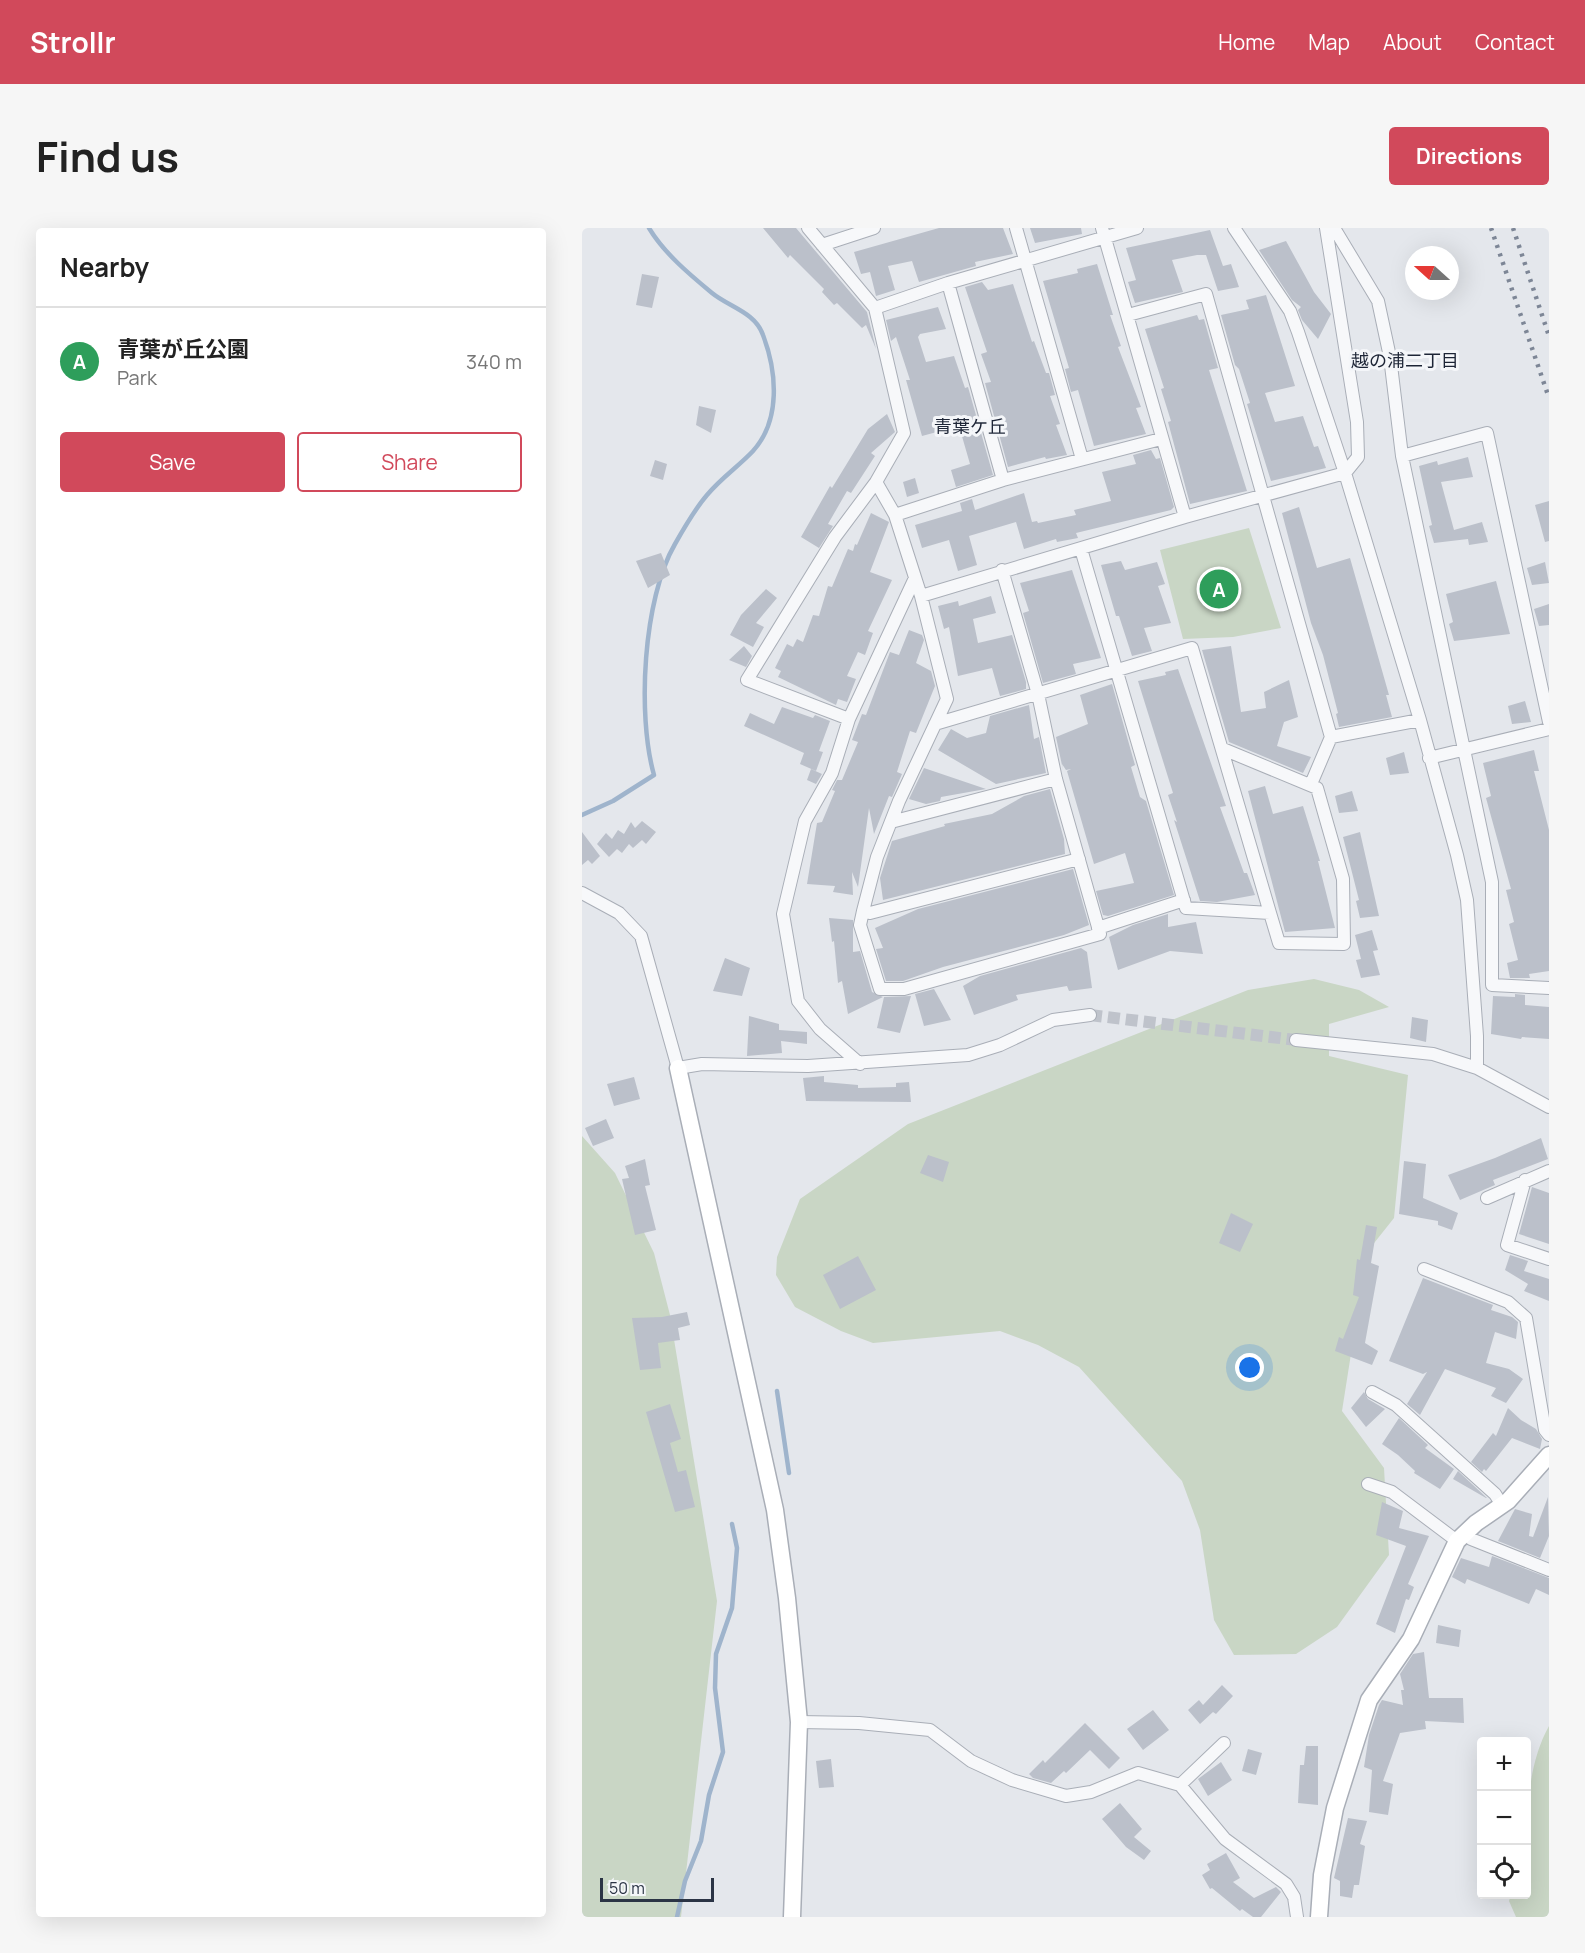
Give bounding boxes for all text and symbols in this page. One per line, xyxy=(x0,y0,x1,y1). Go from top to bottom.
text: Strollr xyxy=(30,23,116,61)
text: Home xyxy=(1218,28,1275,56)
text: Map xyxy=(1308,28,1350,56)
text: About xyxy=(1383,28,1442,56)
text: Contact xyxy=(1475,28,1555,56)
text: Find us xyxy=(36,127,179,185)
button: Directions xyxy=(1389,127,1549,185)
north arrow xyxy=(1405,246,1459,300)
text: Nearby xyxy=(60,249,149,285)
text: 青葉が丘公園 xyxy=(117,334,249,364)
text: A xyxy=(73,348,86,375)
text: 340 m xyxy=(466,348,522,375)
district label: 越の浦二丁目 xyxy=(1351,348,1459,372)
text: Park xyxy=(117,364,157,391)
district label: 青葉ケ丘 xyxy=(934,414,1006,438)
button: Save xyxy=(60,432,285,492)
button: Share xyxy=(297,432,522,492)
pin: A xyxy=(1200,566,1238,612)
your location xyxy=(1235,1353,1264,1382)
map controls xyxy=(1477,1737,1531,1899)
button: + xyxy=(1477,1737,1531,1791)
button: − xyxy=(1477,1791,1531,1845)
button: locate xyxy=(1477,1845,1531,1899)
scale bar xyxy=(600,1875,714,1902)
text: 50 m xyxy=(609,1877,645,1899)

